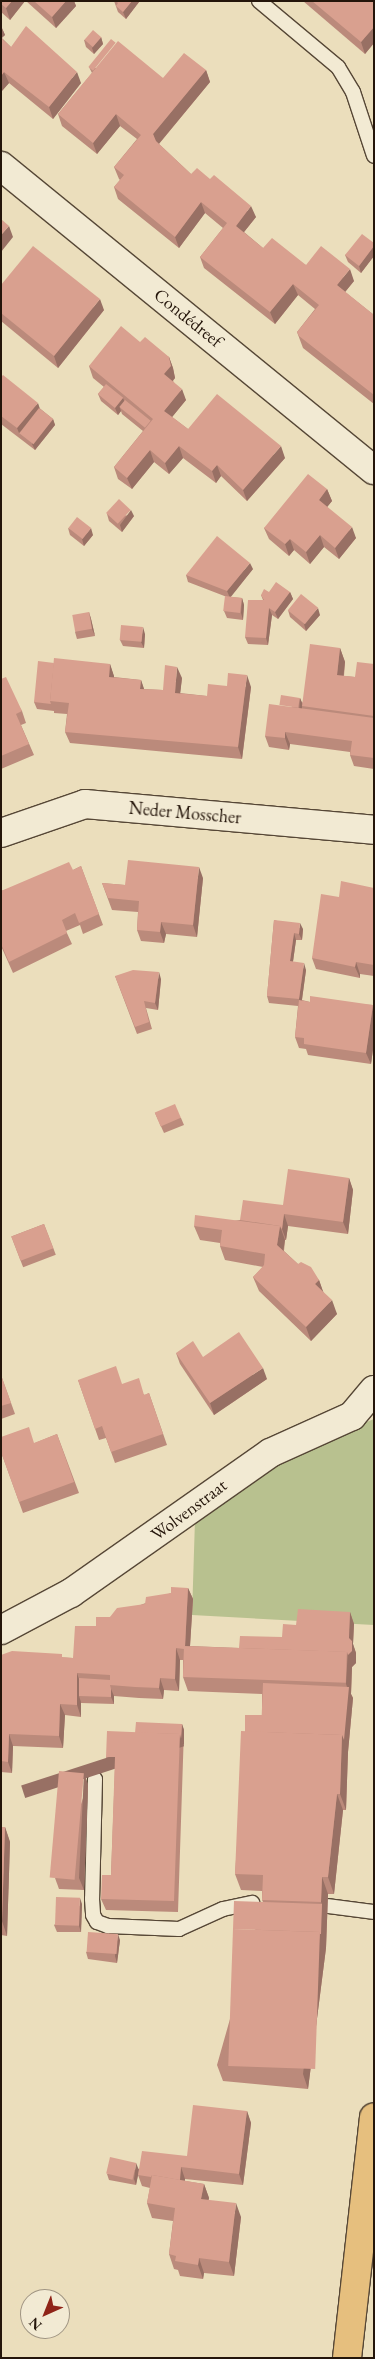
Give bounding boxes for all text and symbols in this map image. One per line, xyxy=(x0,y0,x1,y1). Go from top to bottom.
street label: Condédreef xyxy=(149,284,227,352)
street label: Neder Mosscher xyxy=(128,797,242,829)
street label: Wolvenstraat xyxy=(147,1475,231,1545)
north arrow xyxy=(20,2289,70,2339)
text: N xyxy=(25,2314,46,2334)

